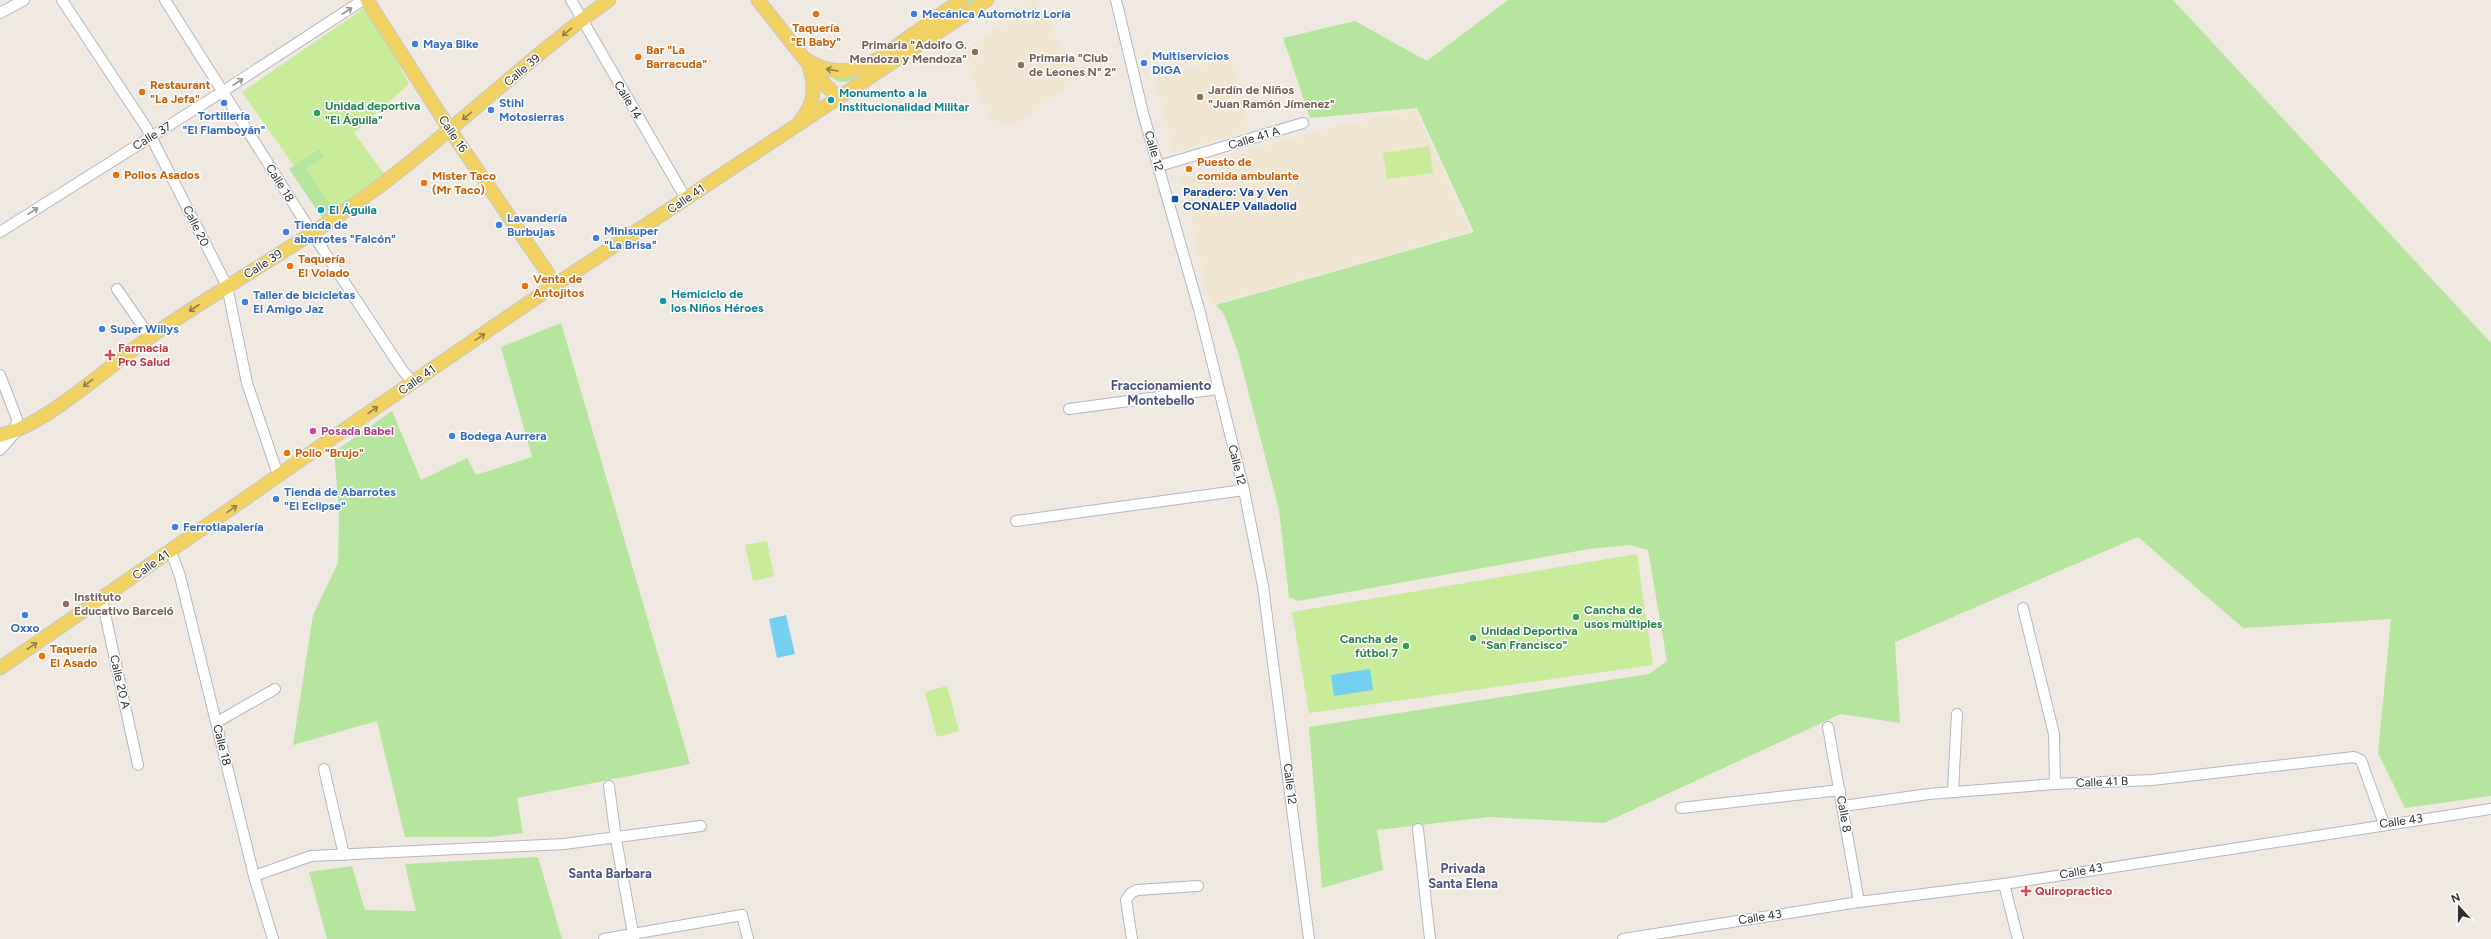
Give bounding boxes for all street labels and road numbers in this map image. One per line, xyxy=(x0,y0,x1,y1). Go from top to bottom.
street label: Calle 39 xyxy=(501,51,543,89)
street label: Calle 14 xyxy=(611,78,645,122)
street label: Calle 16 xyxy=(436,113,470,155)
street label: Calle 37 xyxy=(130,119,174,153)
street label: Calle 41 A xyxy=(1227,124,1281,152)
street label: Calle 12 xyxy=(1142,129,1166,173)
street label: Calle 18 xyxy=(263,162,297,204)
street label: Calle 41 xyxy=(665,181,707,217)
street label: Calle 20 xyxy=(180,203,212,249)
street label: Calle 39 xyxy=(241,247,285,281)
street label: Calle 41 xyxy=(396,362,438,398)
street label: Calle 12 xyxy=(1225,443,1249,487)
street label: Calle 41 xyxy=(130,547,172,583)
street label: Calle 20 A xyxy=(107,654,133,710)
street label: Calle 18 xyxy=(210,723,234,767)
street label: Calle 12 xyxy=(1281,763,1299,805)
street label: Calle 41 B xyxy=(2076,774,2128,790)
street label: Calle 8 xyxy=(1834,795,1854,833)
street label: Calle 43 xyxy=(2378,811,2424,831)
street label: Calle 43 xyxy=(2058,860,2104,882)
street label: Calle 43 xyxy=(1737,907,1783,927)

